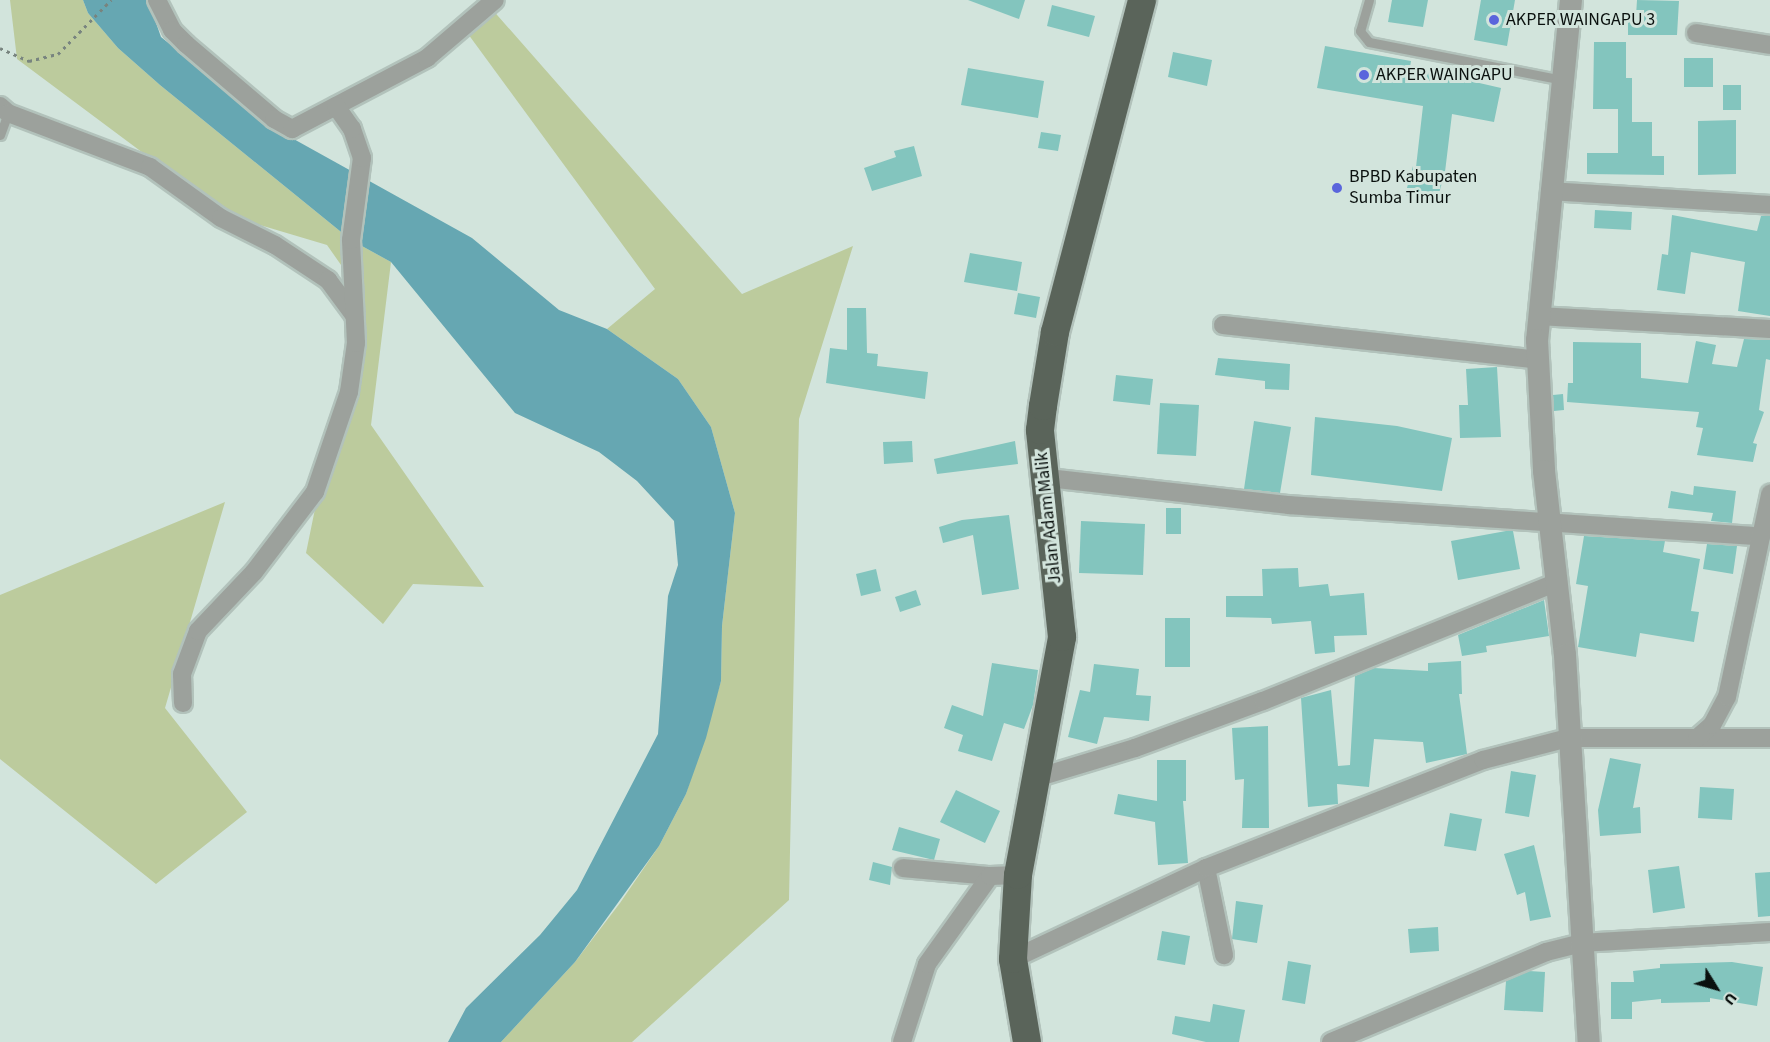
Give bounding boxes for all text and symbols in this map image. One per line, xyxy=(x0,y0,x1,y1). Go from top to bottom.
place label: AKPER WAINGAPU 3 xyxy=(1506,9,1655,31)
marker: AKPER WAINGAPU 3 xyxy=(1487,13,1501,27)
place label: AKPER WAINGAPU xyxy=(1376,64,1513,86)
marker: AKPER WAINGAPU xyxy=(1357,68,1371,82)
place label: BPBD Kabupaten Sumba Timur xyxy=(1349,167,1477,210)
marker: BPBD Kabupaten Sumba Timur xyxy=(1330,181,1344,195)
street label: Jalan Adam Malik xyxy=(1031,451,1067,585)
north arrow xyxy=(1686,958,1746,1018)
text: U xyxy=(1718,988,1742,1010)

